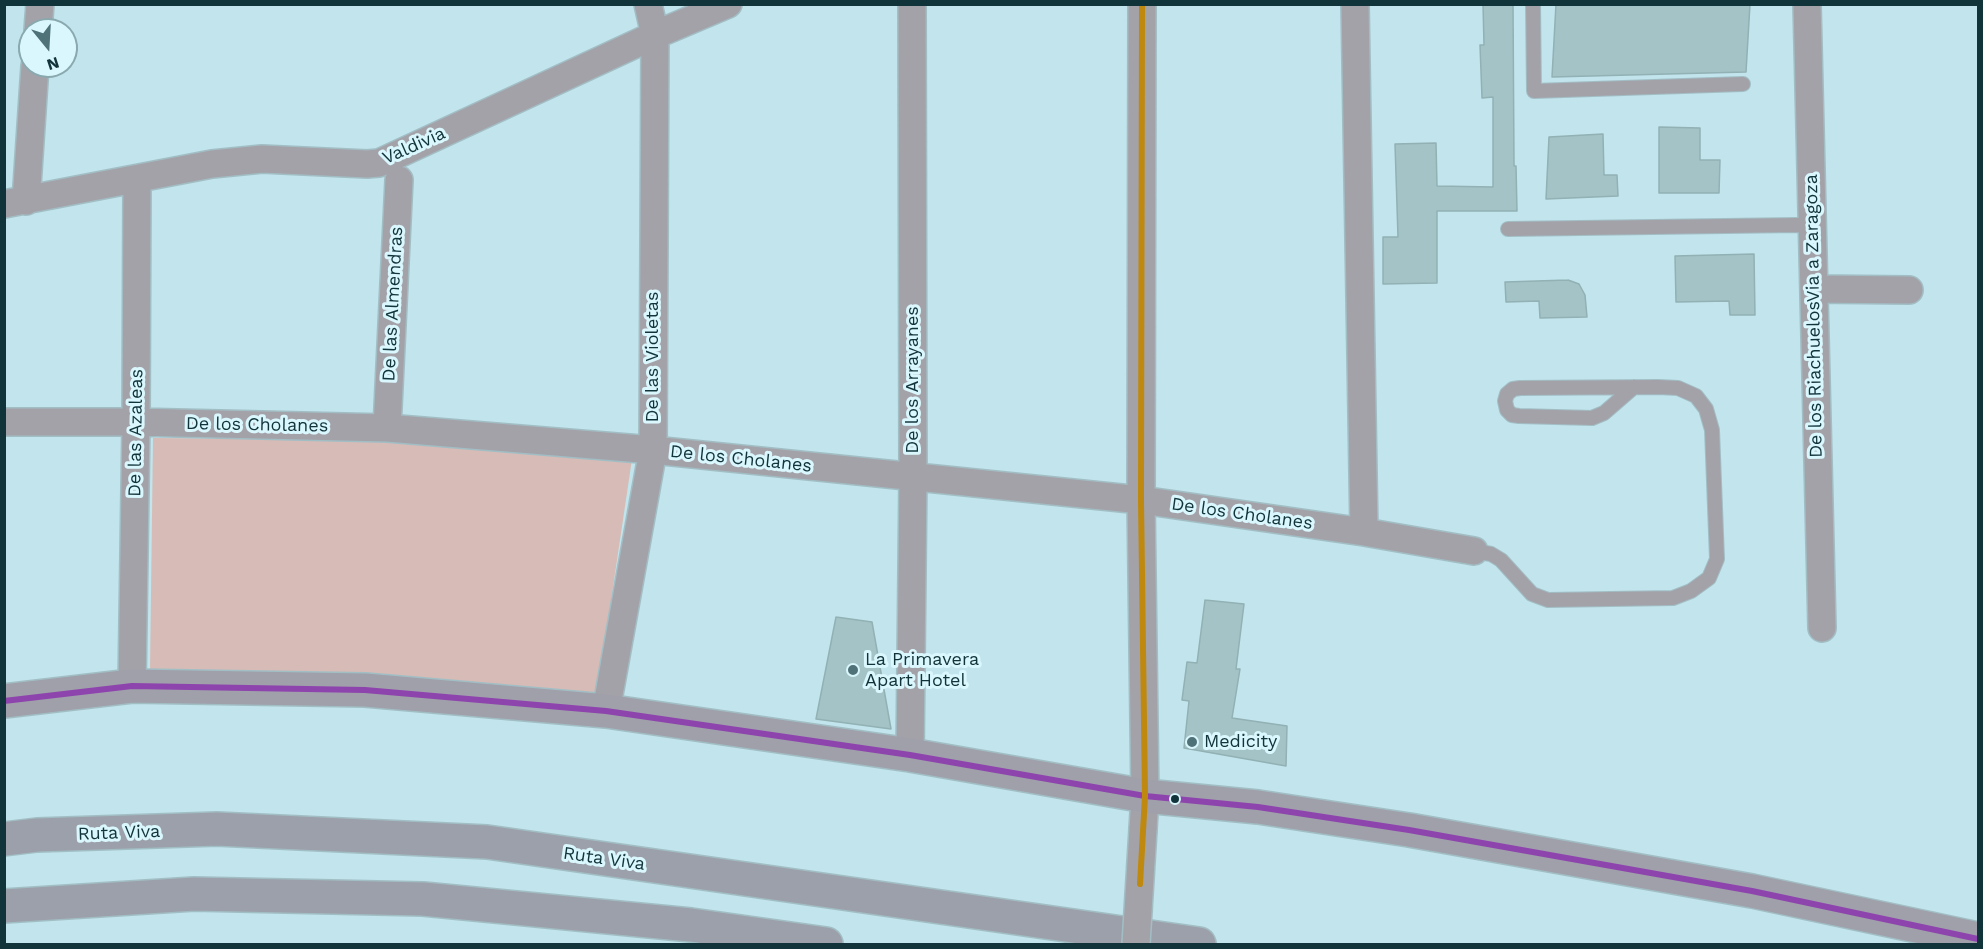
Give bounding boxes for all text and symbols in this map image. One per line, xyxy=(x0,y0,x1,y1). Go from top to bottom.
north arrow xyxy=(18,18,78,78)
text: N xyxy=(45,53,62,75)
street label: Valdivia xyxy=(379,123,449,169)
street label: De los RiachuelosVia a Zaragoza xyxy=(1801,174,1827,458)
street label: De las Almendras xyxy=(378,226,408,382)
street label: De las Violetas xyxy=(642,292,664,422)
street label: De los Arrayanes xyxy=(902,306,924,454)
street label: De las Azaleas xyxy=(124,369,148,497)
street label: De los Cholanes xyxy=(186,413,328,437)
street label: De los Cholanes xyxy=(669,441,813,477)
street label: De los Cholanes xyxy=(1170,493,1314,535)
place label: La Primavera Apart Hotel xyxy=(865,649,979,692)
marker: La Primavera Apart Hotel xyxy=(846,663,860,677)
place label: Medicity xyxy=(1204,731,1277,753)
marker: Medicity xyxy=(1185,735,1199,749)
unlabelled marker xyxy=(1169,793,1181,805)
street label: Ruta Viva xyxy=(77,821,161,845)
street label: Ruta Viva xyxy=(562,843,646,875)

